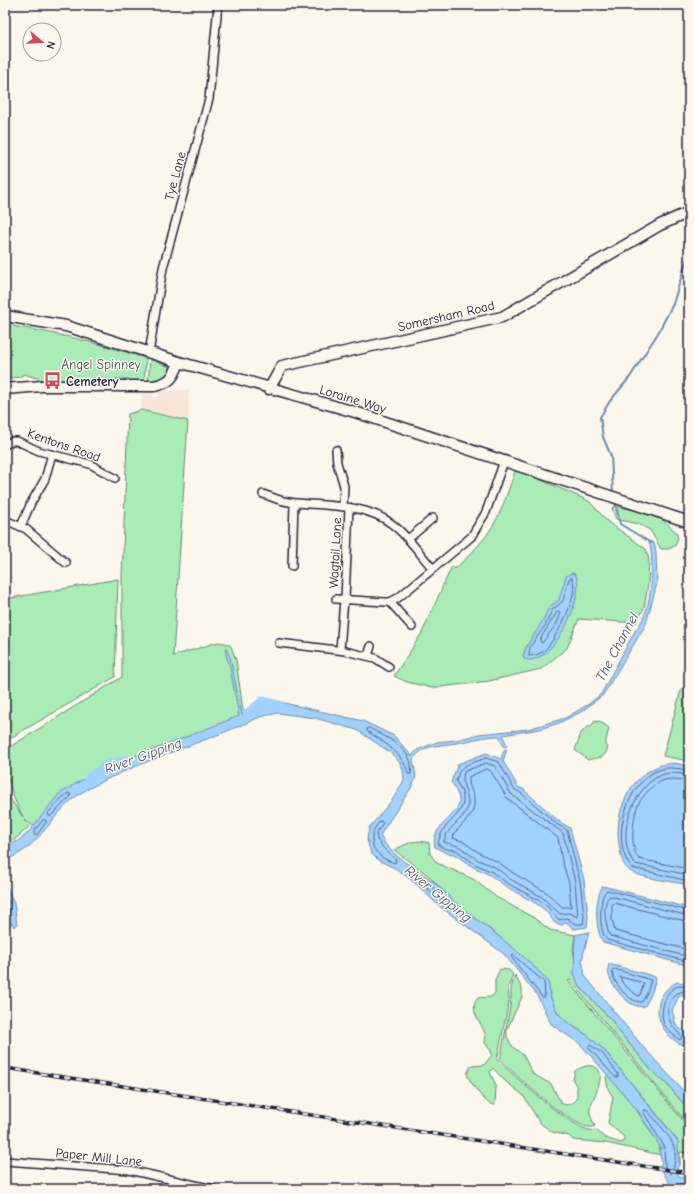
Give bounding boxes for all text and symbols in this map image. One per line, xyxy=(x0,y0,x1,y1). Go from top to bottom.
north arrow xyxy=(22,22,62,62)
text: N xyxy=(44,40,58,51)
street label: Tye Lane xyxy=(161,149,189,202)
street label: Somersham Road xyxy=(396,298,496,334)
park label: Angel Spinney xyxy=(61,357,141,372)
bus stop icon: Cemetery xyxy=(43,371,63,391)
place label: Cemetery xyxy=(66,374,119,389)
street label: Loraine Way xyxy=(318,382,388,416)
street label: Kentons Road xyxy=(26,426,102,464)
street label: Wagtail Lane xyxy=(326,517,344,589)
water label: The Channel xyxy=(592,609,643,684)
water label: River Gipping xyxy=(102,734,184,778)
water label: River Gipping xyxy=(401,862,475,926)
street label: Paper Mill Lane xyxy=(55,1145,143,1169)

